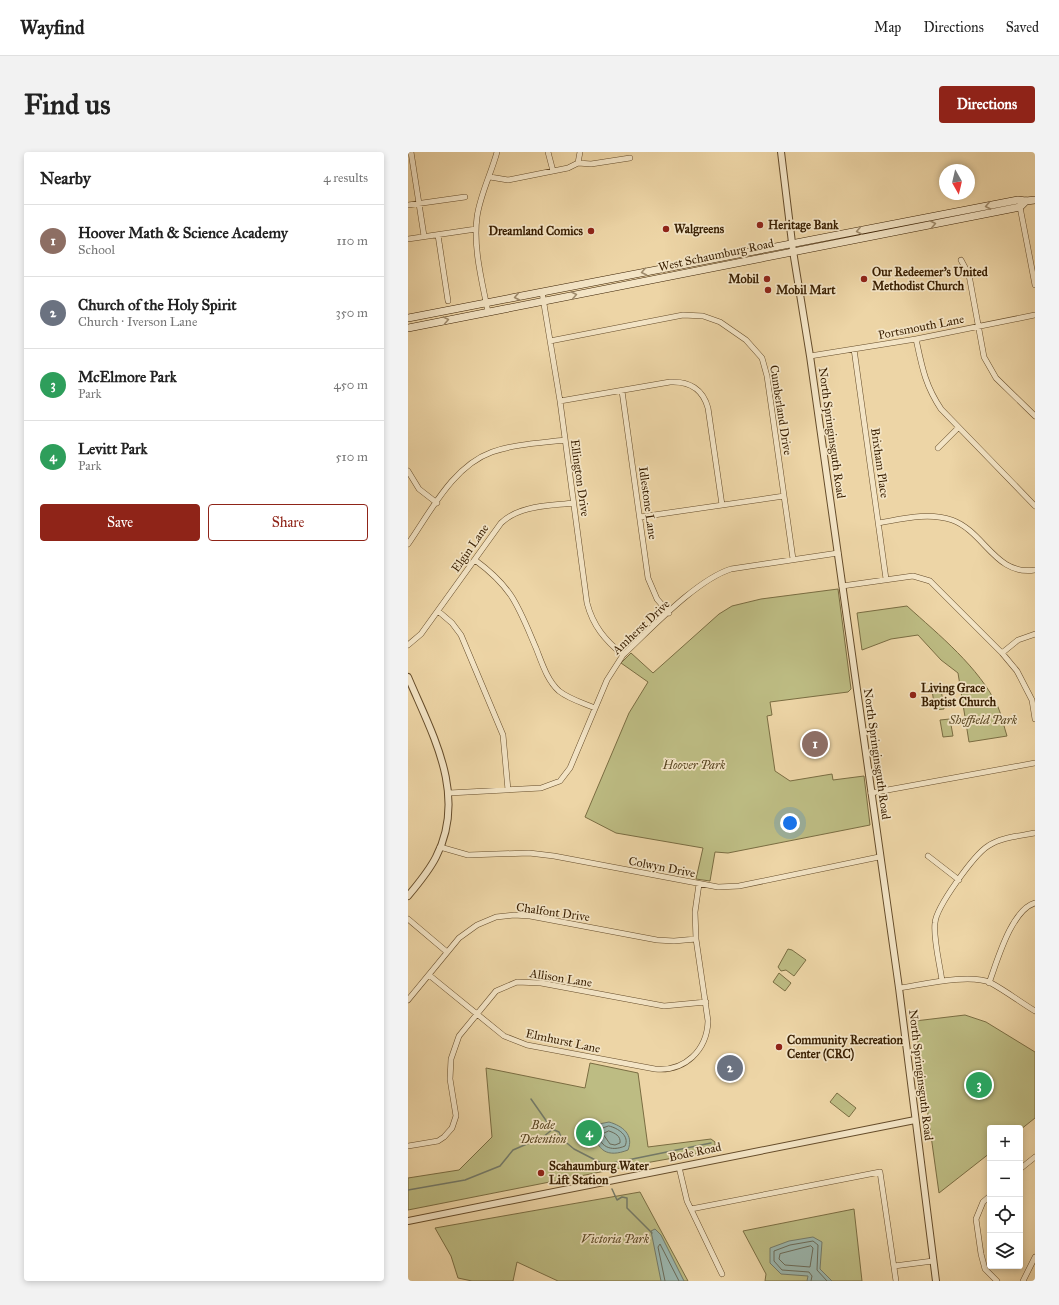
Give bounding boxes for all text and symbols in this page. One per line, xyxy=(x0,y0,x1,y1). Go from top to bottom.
text: Wayfind xyxy=(20,16,85,39)
text: Map xyxy=(874,19,901,36)
text: Directions xyxy=(923,19,984,36)
text: Saved xyxy=(1006,19,1039,36)
button: Directions xyxy=(939,86,1035,123)
text: Find us xyxy=(24,87,110,122)
north arrow xyxy=(939,164,975,200)
text: Nearby xyxy=(40,168,91,189)
text: 4 results xyxy=(323,170,368,186)
one-way arrow xyxy=(985,201,991,210)
place label: Heritage Bank xyxy=(768,218,839,233)
marker: Heritage Bank xyxy=(755,220,765,230)
one-way arrow xyxy=(930,221,936,229)
place label: Walgreens xyxy=(674,222,725,237)
text: Hoover Math & Science Academy xyxy=(78,224,288,242)
place label: Dreamland Comics xyxy=(488,224,584,238)
marker: Walgreens xyxy=(661,224,671,234)
marker: Dreamland Comics xyxy=(586,226,596,236)
one-way arrow xyxy=(856,227,862,235)
text: 1 xyxy=(50,233,56,249)
text: 110 m xyxy=(336,233,368,249)
street label: West Schaumburg Road xyxy=(657,236,775,275)
text: School xyxy=(78,242,115,258)
place label: Our Redeemer's United Methodist Church xyxy=(872,265,989,293)
one-way arrow xyxy=(641,267,647,276)
place label: Mobil xyxy=(728,272,760,286)
marker: Mobil xyxy=(762,274,772,284)
marker: Our Redeemer's United Methodist Church xyxy=(859,274,869,284)
place label: Mobil Mart xyxy=(776,283,836,297)
marker: Mobil Mart xyxy=(763,285,773,295)
one-way arrow xyxy=(571,291,577,300)
one-way arrow xyxy=(514,292,520,300)
text: Church of the Holy Spirit xyxy=(78,296,237,314)
text: 2 xyxy=(50,305,56,321)
text: 350 m xyxy=(335,305,368,321)
street label: Portsmouth Lane xyxy=(877,312,965,342)
text: Church · Iverson Lane xyxy=(78,314,197,330)
one-way arrow xyxy=(443,316,449,325)
street label: Cumberland Drive xyxy=(767,364,795,456)
street label: North Springinsguth Road xyxy=(815,367,848,500)
text: McElmore Park xyxy=(78,368,177,386)
text: 3 xyxy=(50,377,56,393)
text: 450 m xyxy=(333,377,368,393)
text: Park xyxy=(78,386,102,402)
street label: Brixham Place xyxy=(868,427,892,499)
street label: Ellington Drive xyxy=(567,439,592,518)
text: Levitt Park xyxy=(78,440,148,458)
text: 4 xyxy=(49,449,57,465)
text: 510 m xyxy=(336,449,368,465)
text: Park xyxy=(78,458,102,474)
street label: Idlestone Lane xyxy=(636,466,660,540)
button: Save xyxy=(40,504,200,541)
button: Share xyxy=(208,504,368,541)
street label: Elgin Lane xyxy=(448,521,492,575)
street label: Amherst Drive xyxy=(609,597,673,658)
place label: Living Grace Baptist Church xyxy=(921,681,996,710)
street label: North Springinsguth Road xyxy=(860,688,893,821)
marker: Living Grace Baptist Church xyxy=(908,690,918,700)
park label: Sheffield Park xyxy=(948,713,1018,727)
pin: 1 xyxy=(802,729,828,759)
park label: Hoover Park xyxy=(662,758,726,772)
your location xyxy=(780,813,800,833)
street label: Colwyn Drive xyxy=(627,854,697,880)
street label: Chalfont Drive xyxy=(515,900,591,924)
street label: Allison Lane xyxy=(528,966,593,990)
street label: North Springinsguth Road xyxy=(905,1009,936,1142)
street label: Elmhurst Lane xyxy=(524,1026,602,1056)
place label: Community Recreation Center (CRC) xyxy=(787,1033,903,1062)
marker: Community Recreation Center (CRC) xyxy=(774,1042,784,1052)
pin: 2 xyxy=(717,1053,743,1083)
pin: 3 xyxy=(966,1070,992,1100)
park label: Bode Detention xyxy=(519,1118,567,1146)
pin: 4 xyxy=(576,1118,602,1148)
map controls xyxy=(987,1125,1023,1269)
button: + xyxy=(987,1125,1023,1161)
street label: Bode Road xyxy=(668,1140,722,1164)
place label: Scahaumburg Water Lift Station xyxy=(549,1159,649,1187)
button: − xyxy=(987,1161,1023,1197)
marker: Scahaumburg Water Lift Station xyxy=(536,1168,546,1178)
button: locate xyxy=(987,1197,1023,1233)
park label: Victoria Park xyxy=(581,1232,650,1246)
button: layers xyxy=(987,1233,1023,1269)

